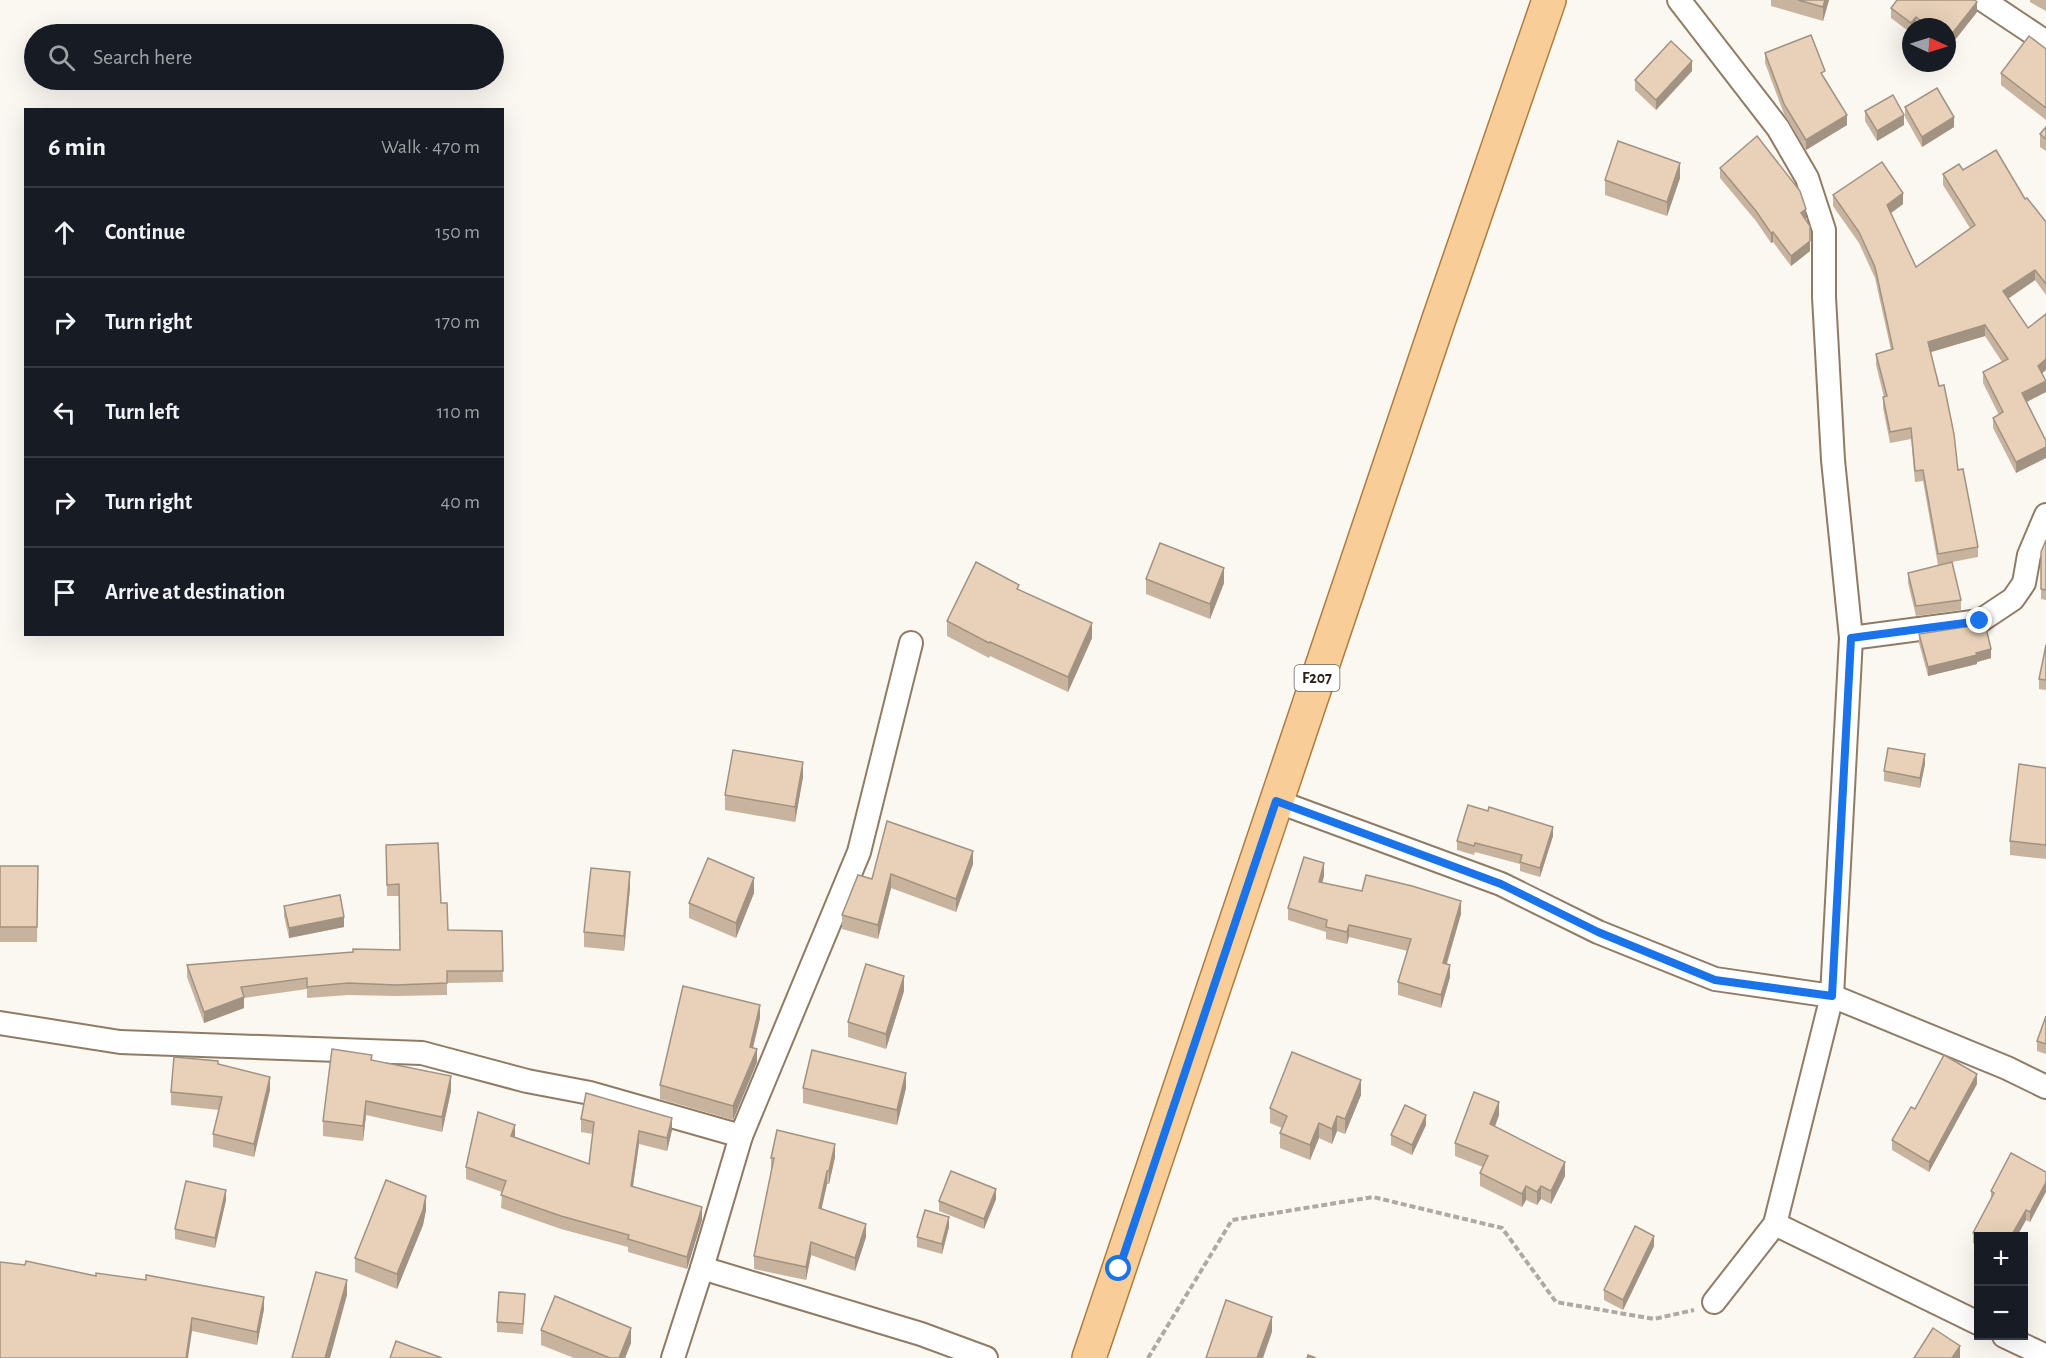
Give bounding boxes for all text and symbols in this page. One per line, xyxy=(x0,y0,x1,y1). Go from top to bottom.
north arrow xyxy=(1902,18,1956,72)
search box xyxy=(24,24,504,90)
icon: search xyxy=(45,41,78,74)
text: Search here xyxy=(93,46,192,68)
text: 6 min xyxy=(48,134,106,160)
text: Walk · 470 m xyxy=(381,137,480,157)
icon: ahead xyxy=(48,216,81,249)
text: Continue xyxy=(105,221,185,243)
text: 150 m xyxy=(435,222,480,242)
icon: right xyxy=(48,306,81,339)
text: Turn right xyxy=(105,311,192,333)
text: 170 m xyxy=(435,312,480,332)
icon: left xyxy=(48,396,81,429)
text: Turn left xyxy=(105,401,179,423)
text: 110 m xyxy=(436,402,480,422)
icon: right xyxy=(48,486,81,519)
text: Turn right xyxy=(105,491,192,513)
text: 40 m xyxy=(441,492,480,512)
icon: arrive xyxy=(48,576,81,609)
text: Arrive at destination xyxy=(105,581,285,603)
route end xyxy=(1966,607,1992,633)
road number: F207 xyxy=(1294,665,1340,691)
map controls xyxy=(1974,1232,2028,1340)
button: + xyxy=(1974,1232,2028,1286)
route start xyxy=(1105,1255,1131,1281)
button: − xyxy=(1974,1286,2028,1340)

